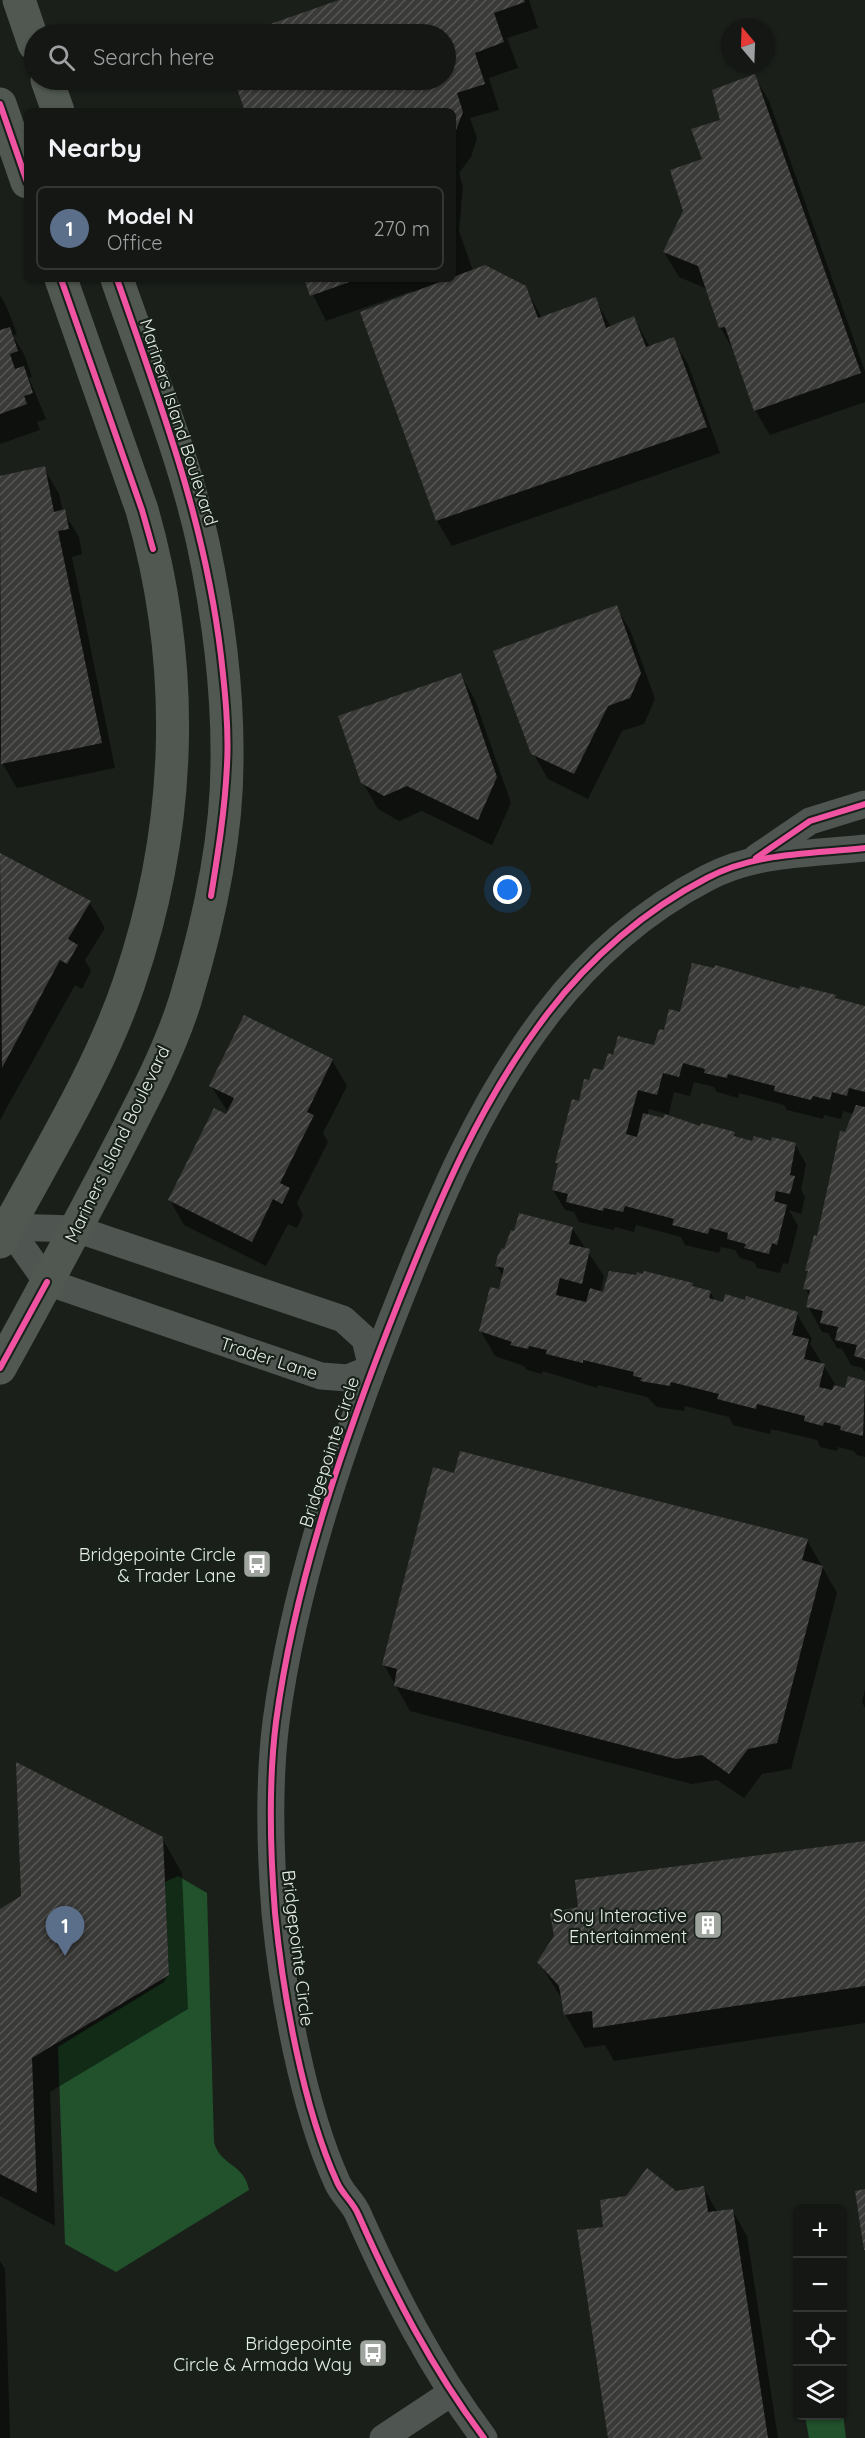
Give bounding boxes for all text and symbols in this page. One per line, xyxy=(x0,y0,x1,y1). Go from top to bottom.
north arrow xyxy=(721,18,775,72)
search box xyxy=(24,24,456,90)
icon: search xyxy=(45,41,78,74)
text: Search here xyxy=(93,43,214,71)
text: Nearby xyxy=(48,131,142,164)
text: Model N xyxy=(107,202,194,230)
text: 1 xyxy=(66,216,73,241)
text: 270 m xyxy=(373,216,430,241)
text: Office xyxy=(107,230,163,255)
street label: Mariners Island Boulevard xyxy=(135,316,223,528)
your location xyxy=(493,875,522,904)
street label: Mariners Island Boulevard xyxy=(59,1042,175,1246)
street label: Trader Lane xyxy=(217,1331,321,1385)
street label: Bridgepointe Circle xyxy=(294,1374,364,1530)
place label: Bridgepointe Circle & Trader Lane xyxy=(79,1543,236,1587)
bus stop icon: Bridgepointe Circle & Trader Lane xyxy=(241,1548,273,1580)
street label: Bridgepointe Circle xyxy=(277,1869,319,2027)
place label: Sony Interactive Entertainment xyxy=(553,1904,687,1948)
pin: 1 xyxy=(46,1906,84,1956)
building icon: Sony Interactive Entertainment xyxy=(692,1909,724,1941)
map controls xyxy=(793,2204,847,2420)
button: + xyxy=(793,2204,847,2258)
button: − xyxy=(793,2258,847,2312)
button: locate xyxy=(793,2312,847,2366)
place label: Bridgepointe Circle & Armada Way xyxy=(173,2332,352,2376)
bus stop icon: Bridgepointe Circle & Armada Way xyxy=(357,2337,389,2369)
button: layers xyxy=(793,2366,847,2420)

